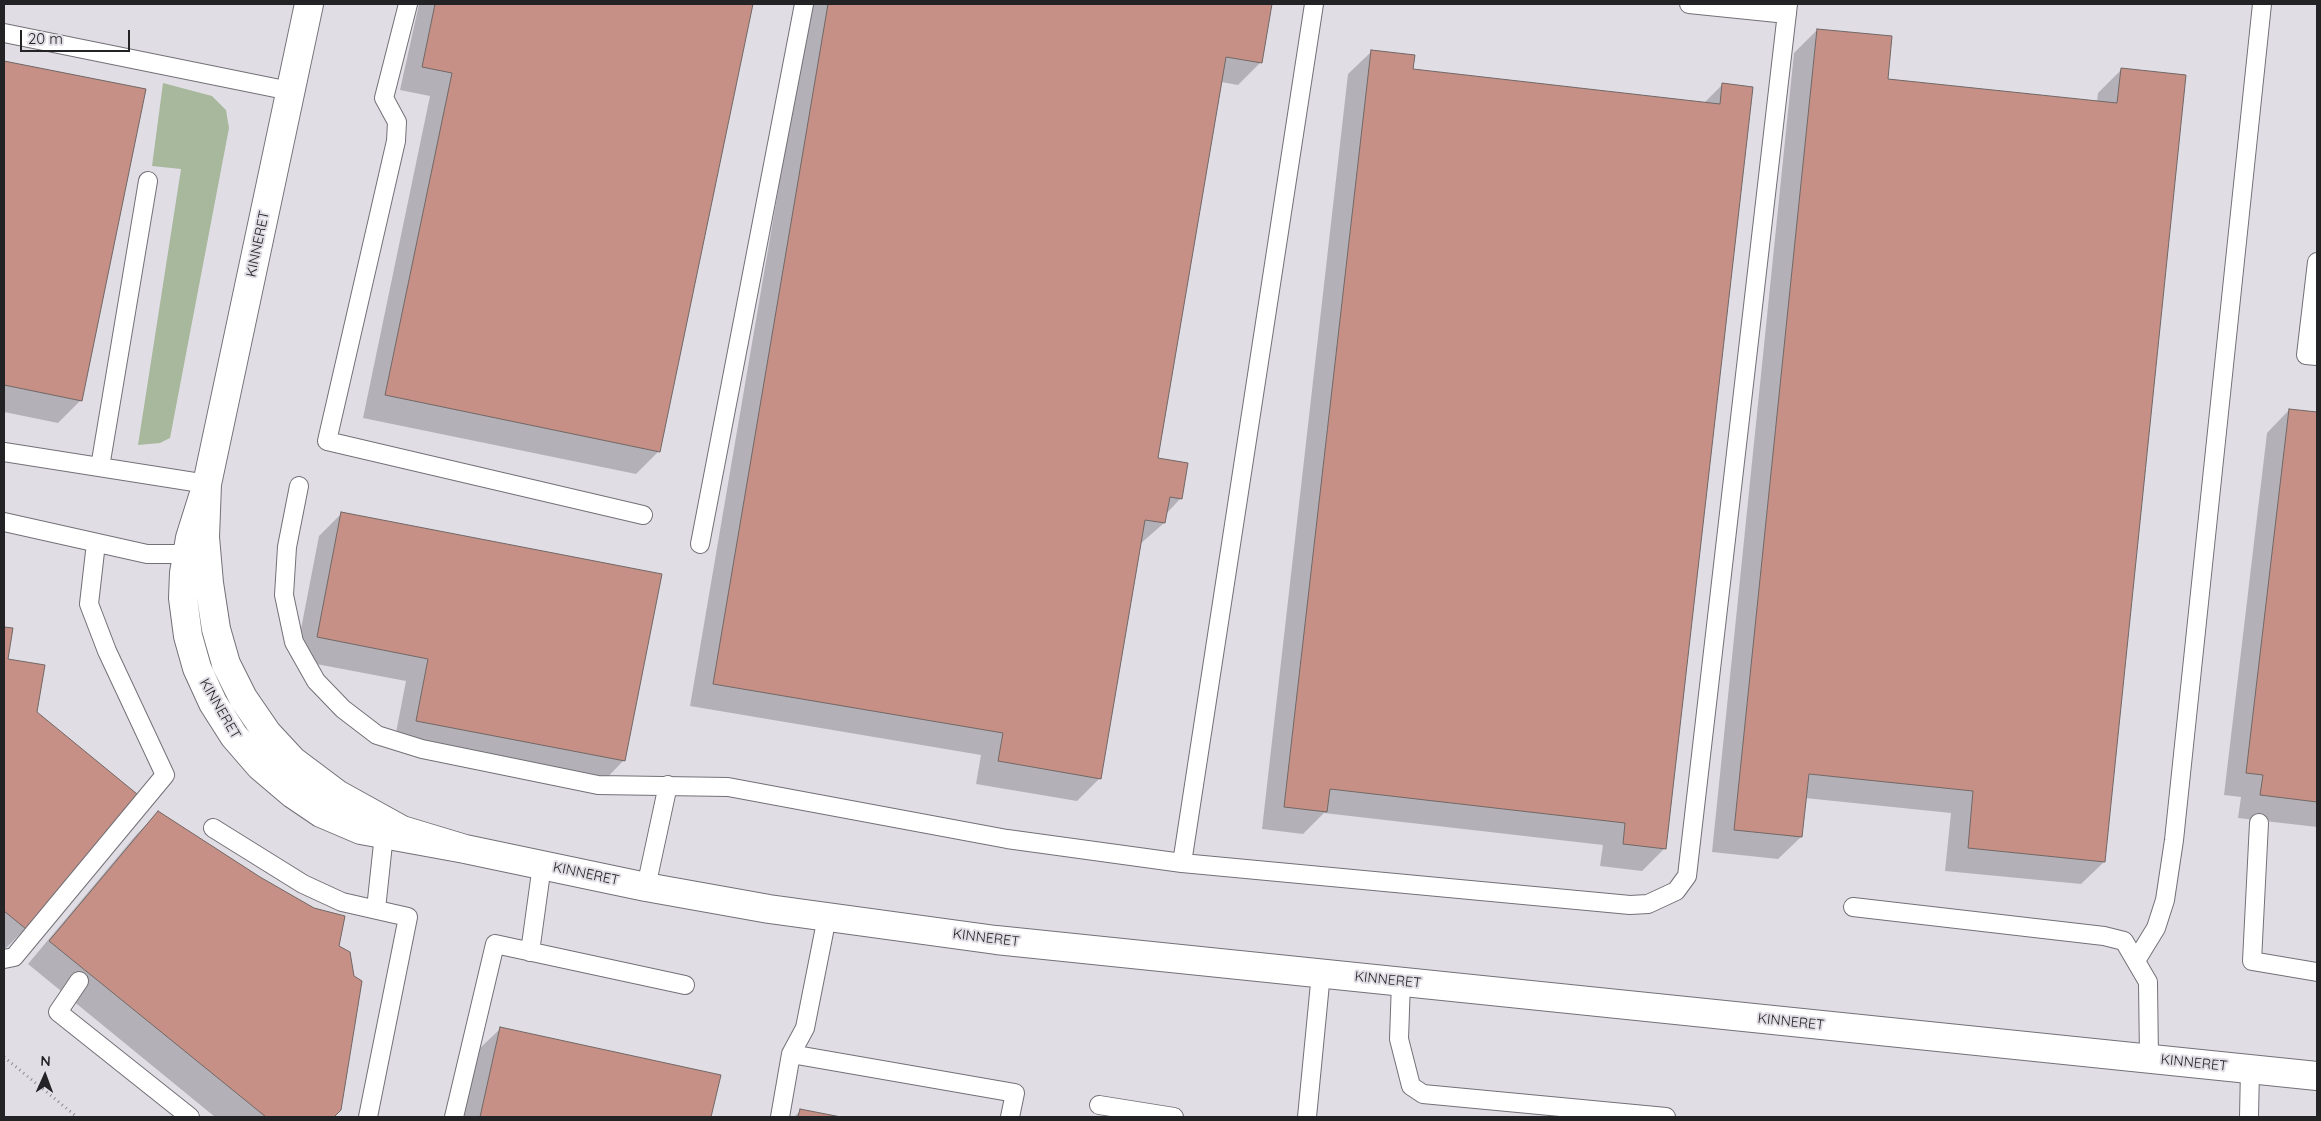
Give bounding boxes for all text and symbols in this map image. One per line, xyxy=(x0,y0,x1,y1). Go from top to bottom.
scale bar xyxy=(22,20,132,52)
text: 20 m xyxy=(28,29,63,48)
street label: KINNERET xyxy=(243,209,273,279)
street label: KINNERET xyxy=(196,676,244,742)
street label: KINNERET xyxy=(551,859,621,889)
street label: KINNERET xyxy=(952,926,1020,950)
street label: KINNERET xyxy=(1354,968,1422,992)
street label: KINNERET xyxy=(1757,1010,1825,1034)
north arrow xyxy=(20,1051,70,1101)
street label: KINNERET xyxy=(2160,1051,2228,1075)
text: N xyxy=(40,1052,51,1070)

